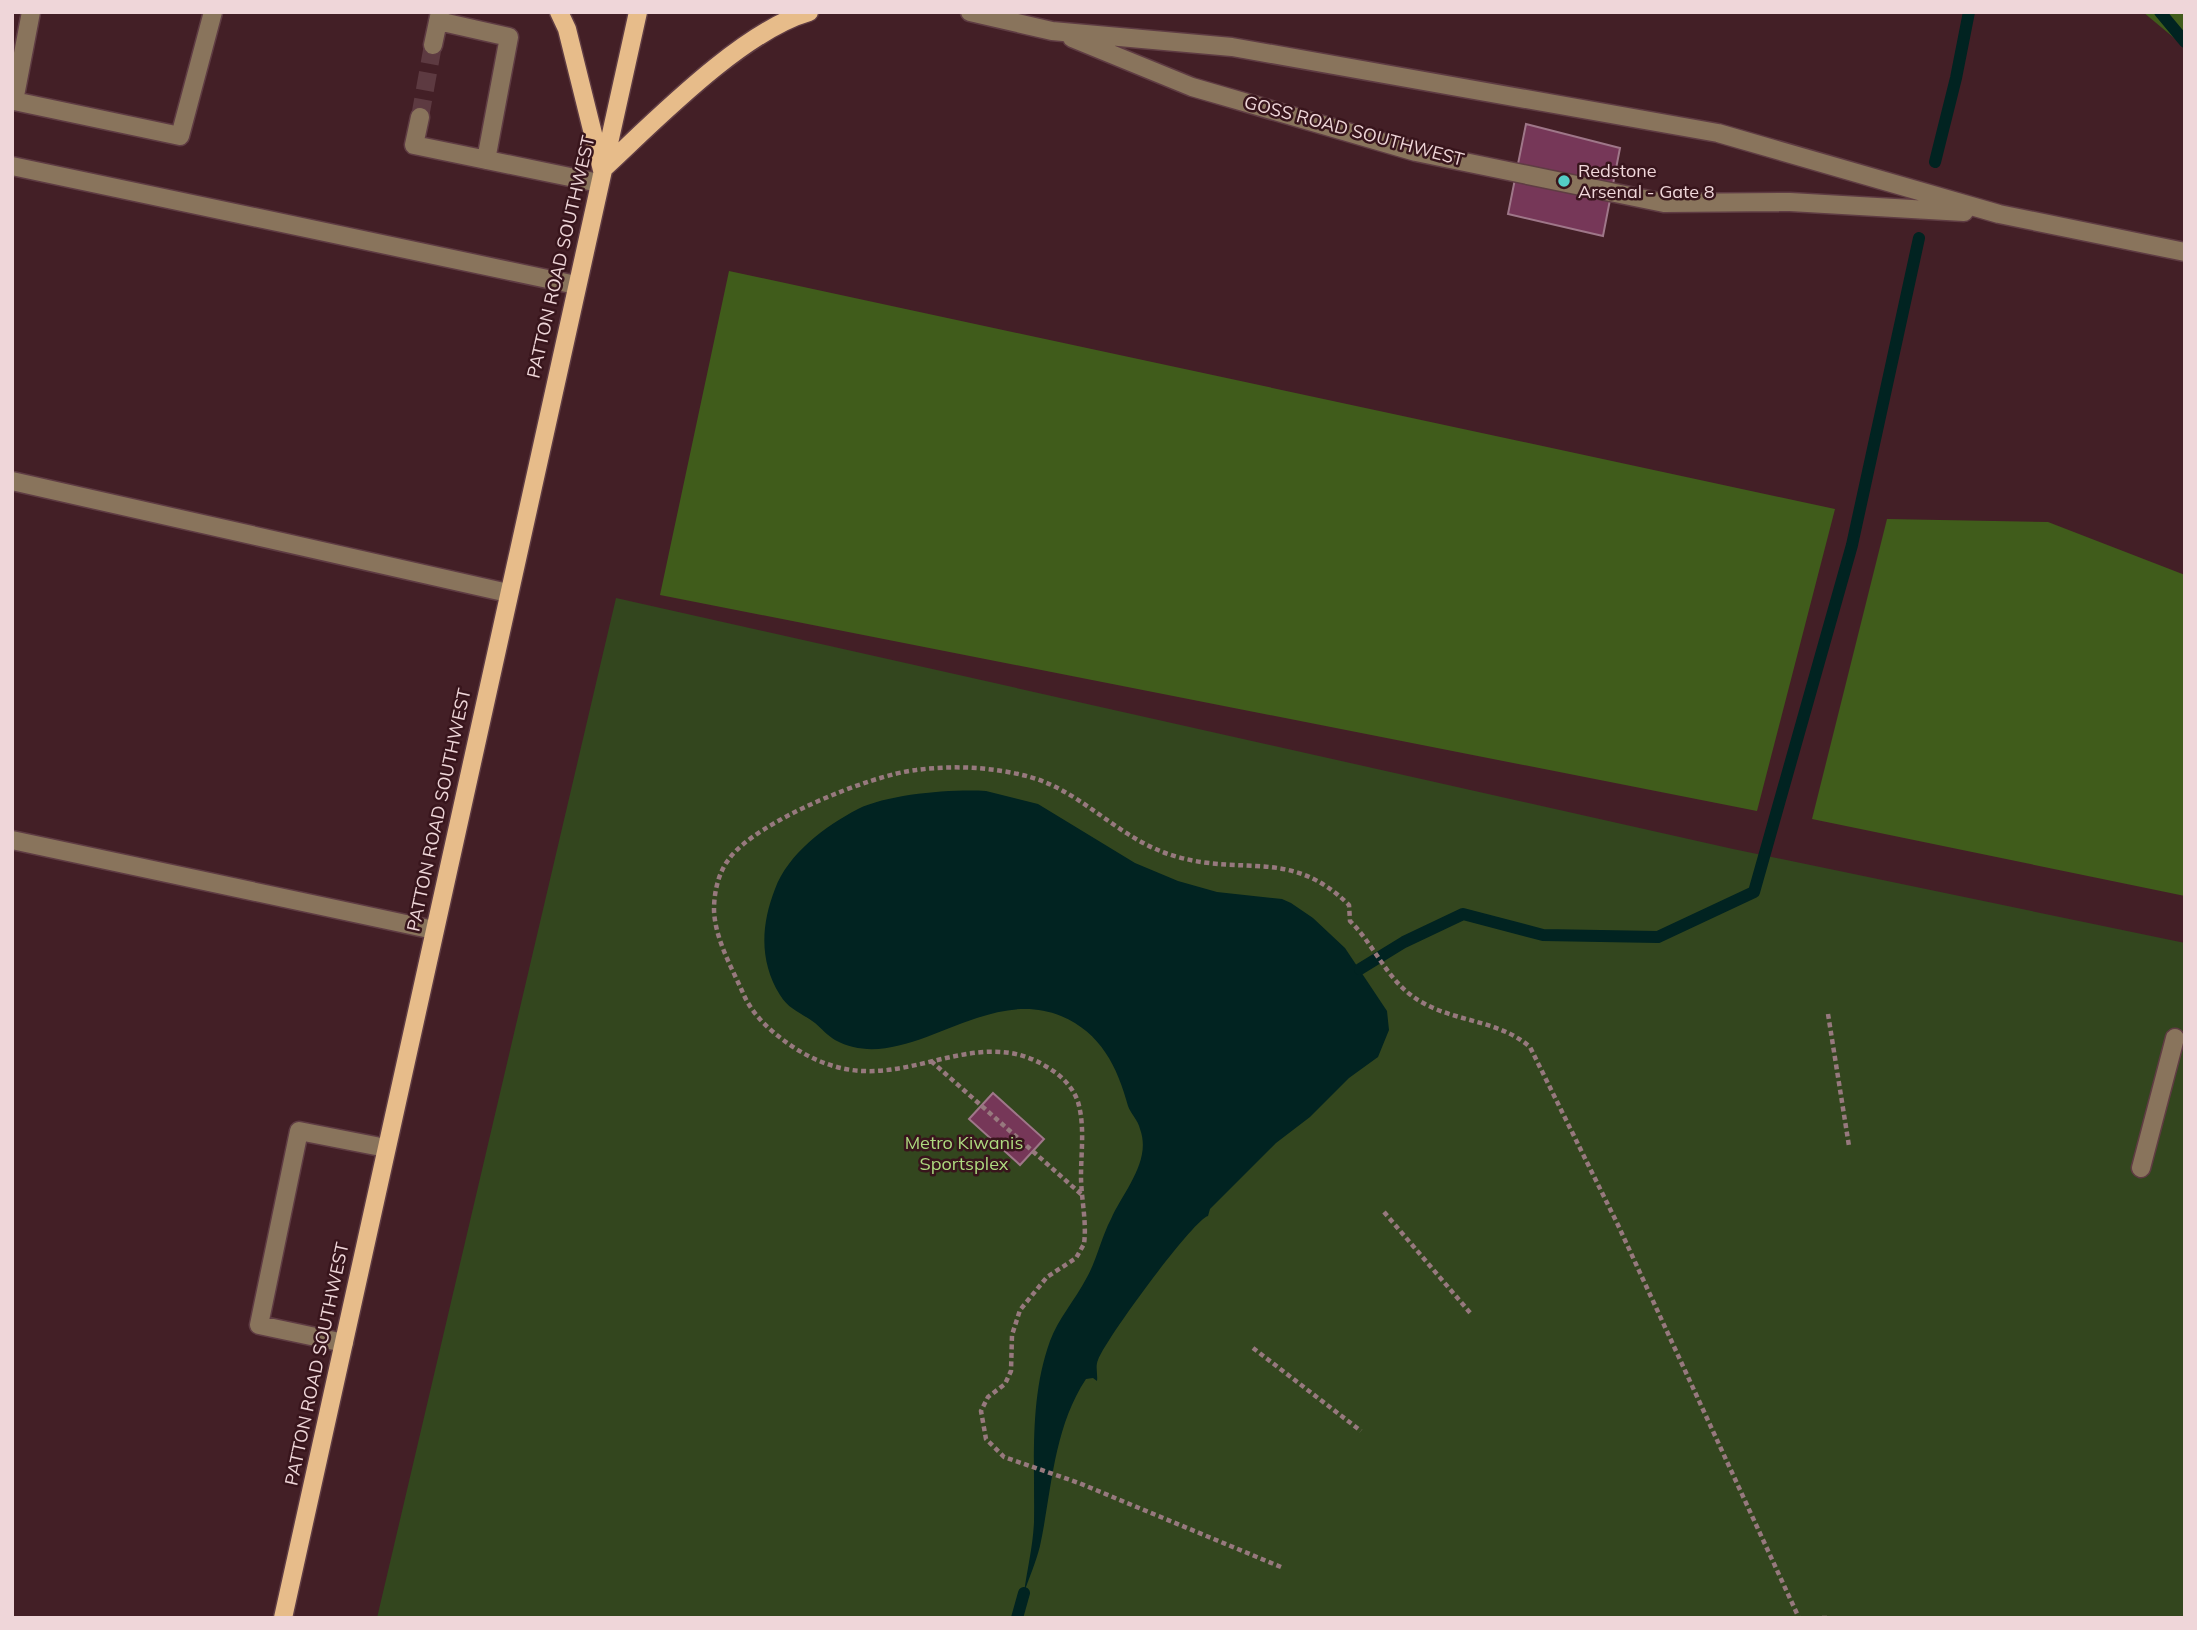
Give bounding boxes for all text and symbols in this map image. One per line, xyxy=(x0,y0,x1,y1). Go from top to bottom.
street label: GOSS ROAD SOUTHWEST xyxy=(1242,90,1467,171)
street label: PATTON ROAD SOUTHWEST xyxy=(521,133,600,380)
place label: Redstone Arsenal - Gate 8 xyxy=(1578,159,1715,203)
marker: Redstone Arsenal - Gate 8 xyxy=(1556,173,1572,189)
street label: PATTON ROAD SOUTHWEST xyxy=(401,686,476,934)
park label: Metro Kiwanis Sportsplex xyxy=(905,1131,1023,1175)
street label: PATTON ROAD SOUTHWEST xyxy=(279,1240,354,1488)

